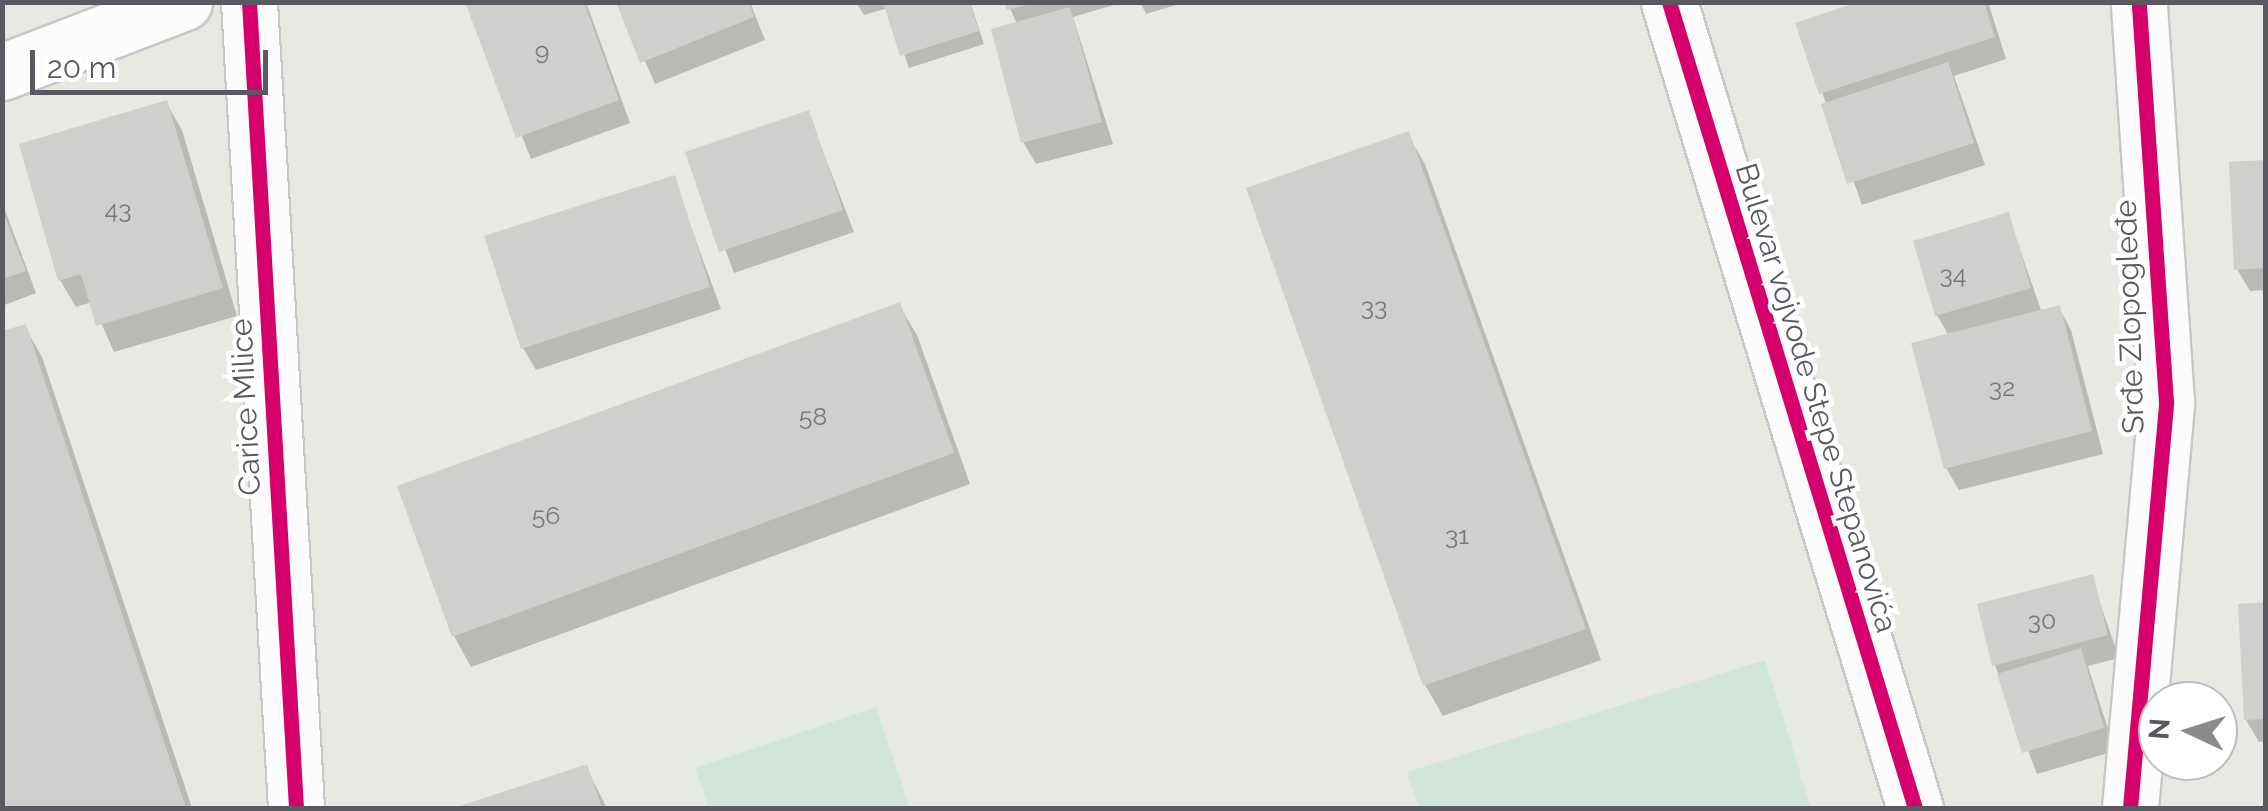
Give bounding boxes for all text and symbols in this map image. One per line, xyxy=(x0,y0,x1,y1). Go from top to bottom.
scale bar xyxy=(35,30,272,92)
house number: 9 xyxy=(535,36,549,66)
text: 20 m xyxy=(47,50,116,85)
street label: Bulevar vojvode Stepe Stepanovića xyxy=(1727,158,1905,638)
house number: 43 xyxy=(105,194,131,224)
street label: Srđe Zlopogleđe xyxy=(2108,199,2152,435)
house number: 34 xyxy=(1940,259,1966,289)
house number: 33 xyxy=(1361,291,1387,321)
street label: Carice Milice xyxy=(223,318,269,496)
house number: 32 xyxy=(1989,372,2015,402)
house number: 58 xyxy=(799,401,827,431)
house number: 56 xyxy=(532,500,560,530)
house number: 31 xyxy=(1445,520,1469,550)
house number: 30 xyxy=(2028,605,2056,635)
north arrow xyxy=(2138,681,2238,781)
text: N xyxy=(2142,717,2177,741)

